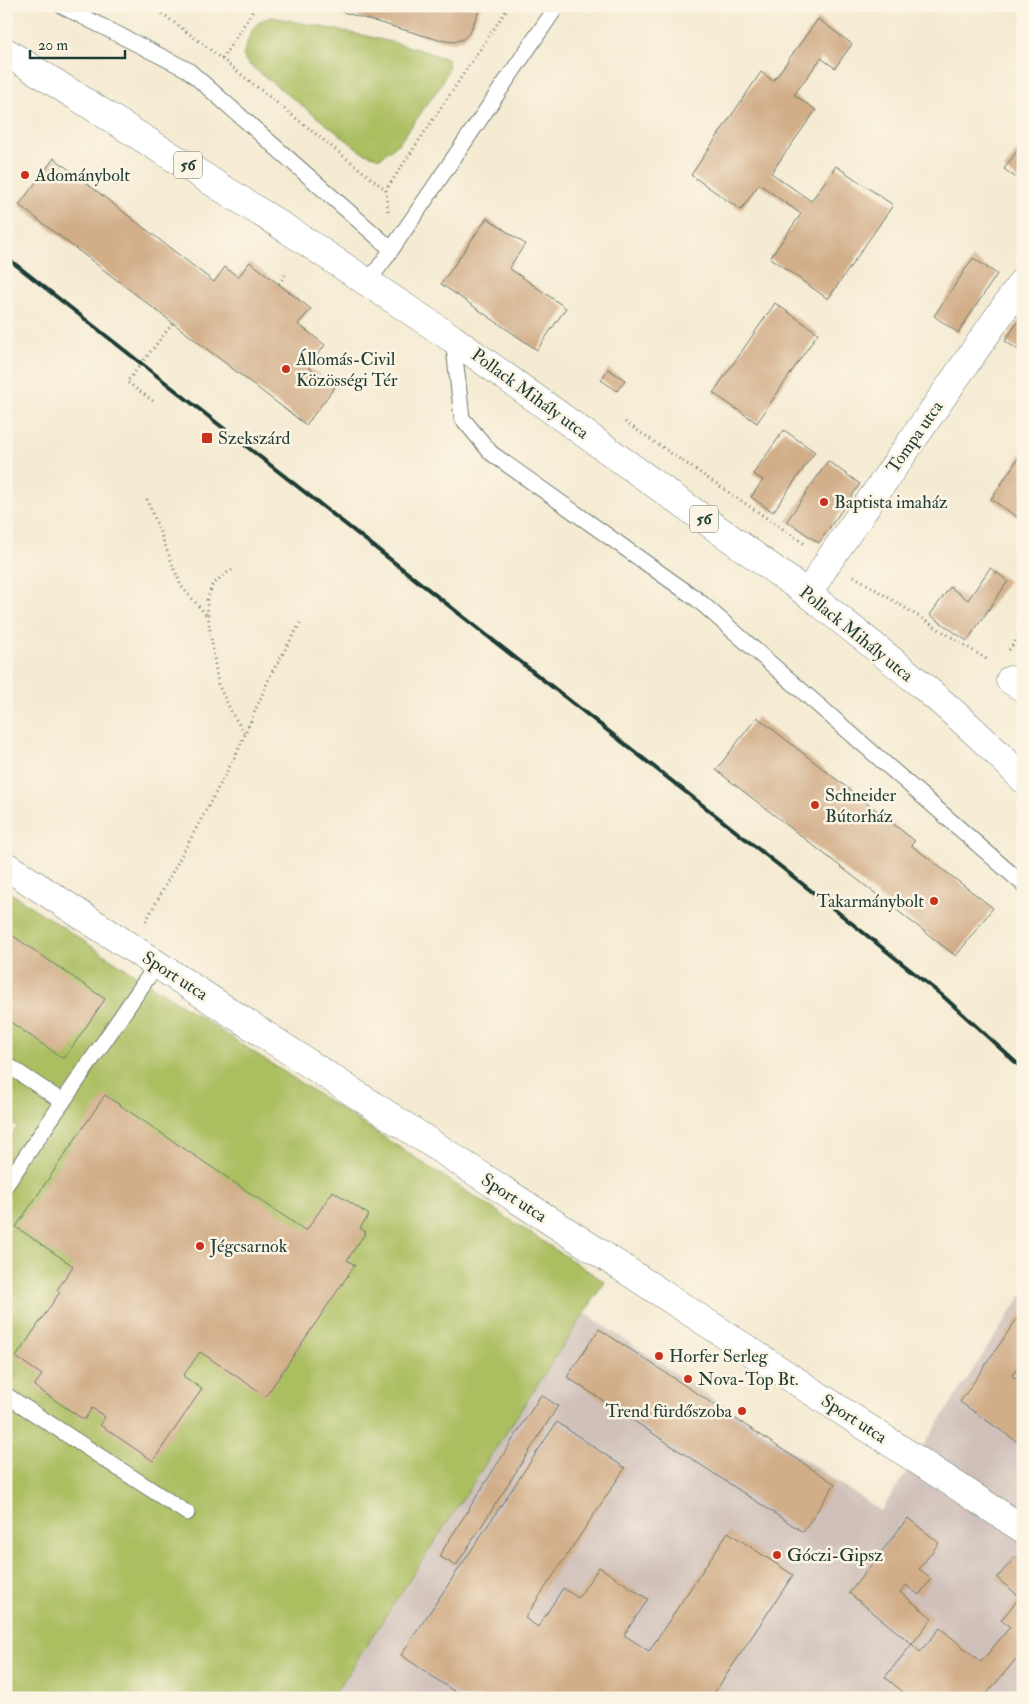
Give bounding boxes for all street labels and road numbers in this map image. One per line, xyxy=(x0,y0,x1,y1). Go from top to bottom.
road number: 56 xyxy=(174,152,202,178)
street label: Pollack Mihály utca xyxy=(467,344,594,445)
street label: Tompa utca xyxy=(882,396,949,478)
road number: 56 xyxy=(690,506,718,532)
street label: Pollack Mihály utca xyxy=(794,581,918,687)
street label: Sport utca xyxy=(138,946,213,1006)
street label: Sport utca xyxy=(477,1168,552,1228)
street label: Sport utca xyxy=(817,1389,892,1449)

